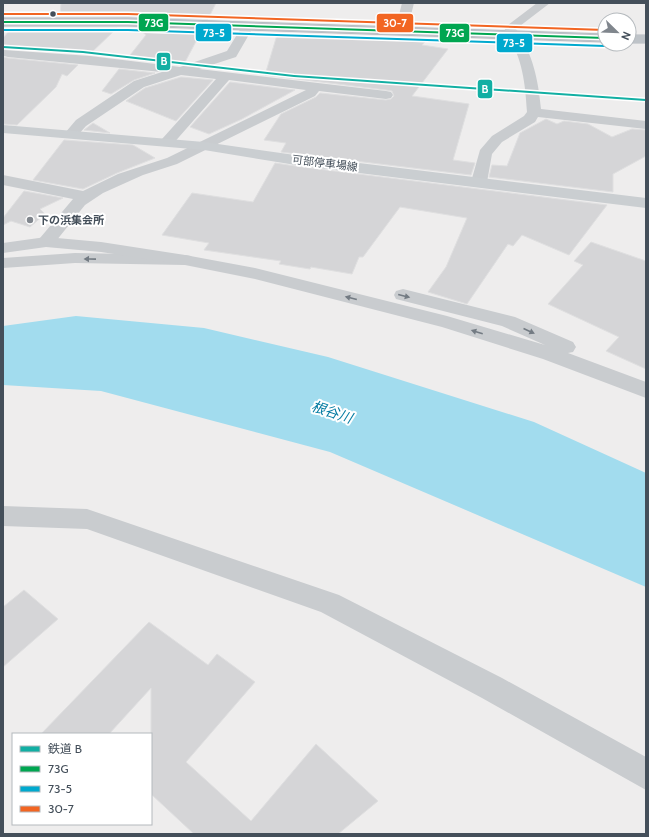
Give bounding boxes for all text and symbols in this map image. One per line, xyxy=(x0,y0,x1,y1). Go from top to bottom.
unlabelled marker xyxy=(48,9,58,19)
north arrow xyxy=(597,12,637,52)
line badge: 73G xyxy=(138,13,169,32)
line badge: 30-7 xyxy=(376,13,414,33)
text: 73G xyxy=(145,16,163,30)
text: 30-7 xyxy=(383,16,407,30)
line badge: 73-5 xyxy=(195,23,232,42)
line badge: 73G xyxy=(439,23,470,43)
text: 73-5 xyxy=(203,26,225,40)
text: 73G xyxy=(446,26,464,40)
text: N xyxy=(618,30,634,42)
line badge: 73-5 xyxy=(496,33,533,53)
text: 73-5 xyxy=(503,36,525,50)
line badge: B xyxy=(156,52,171,71)
text: B xyxy=(161,54,168,68)
line badge: B xyxy=(477,79,493,99)
text: B xyxy=(482,82,489,96)
street label: 可部停車場線 xyxy=(291,152,359,174)
place label: 下の浜集会所 xyxy=(38,213,104,227)
marker: 下の浜集会所 xyxy=(25,215,35,225)
one-way arrow xyxy=(84,255,96,262)
one-way arrow xyxy=(399,293,411,299)
one-way arrow xyxy=(345,295,357,301)
one-way arrow xyxy=(524,328,535,334)
one-way arrow xyxy=(471,329,483,335)
water label: 根谷川 xyxy=(309,397,357,428)
legend xyxy=(12,733,152,825)
text: 鉄道 B xyxy=(48,741,82,756)
text: 73G xyxy=(48,761,69,776)
text: 73-5 xyxy=(48,781,72,796)
text: 30-7 xyxy=(48,801,74,816)

